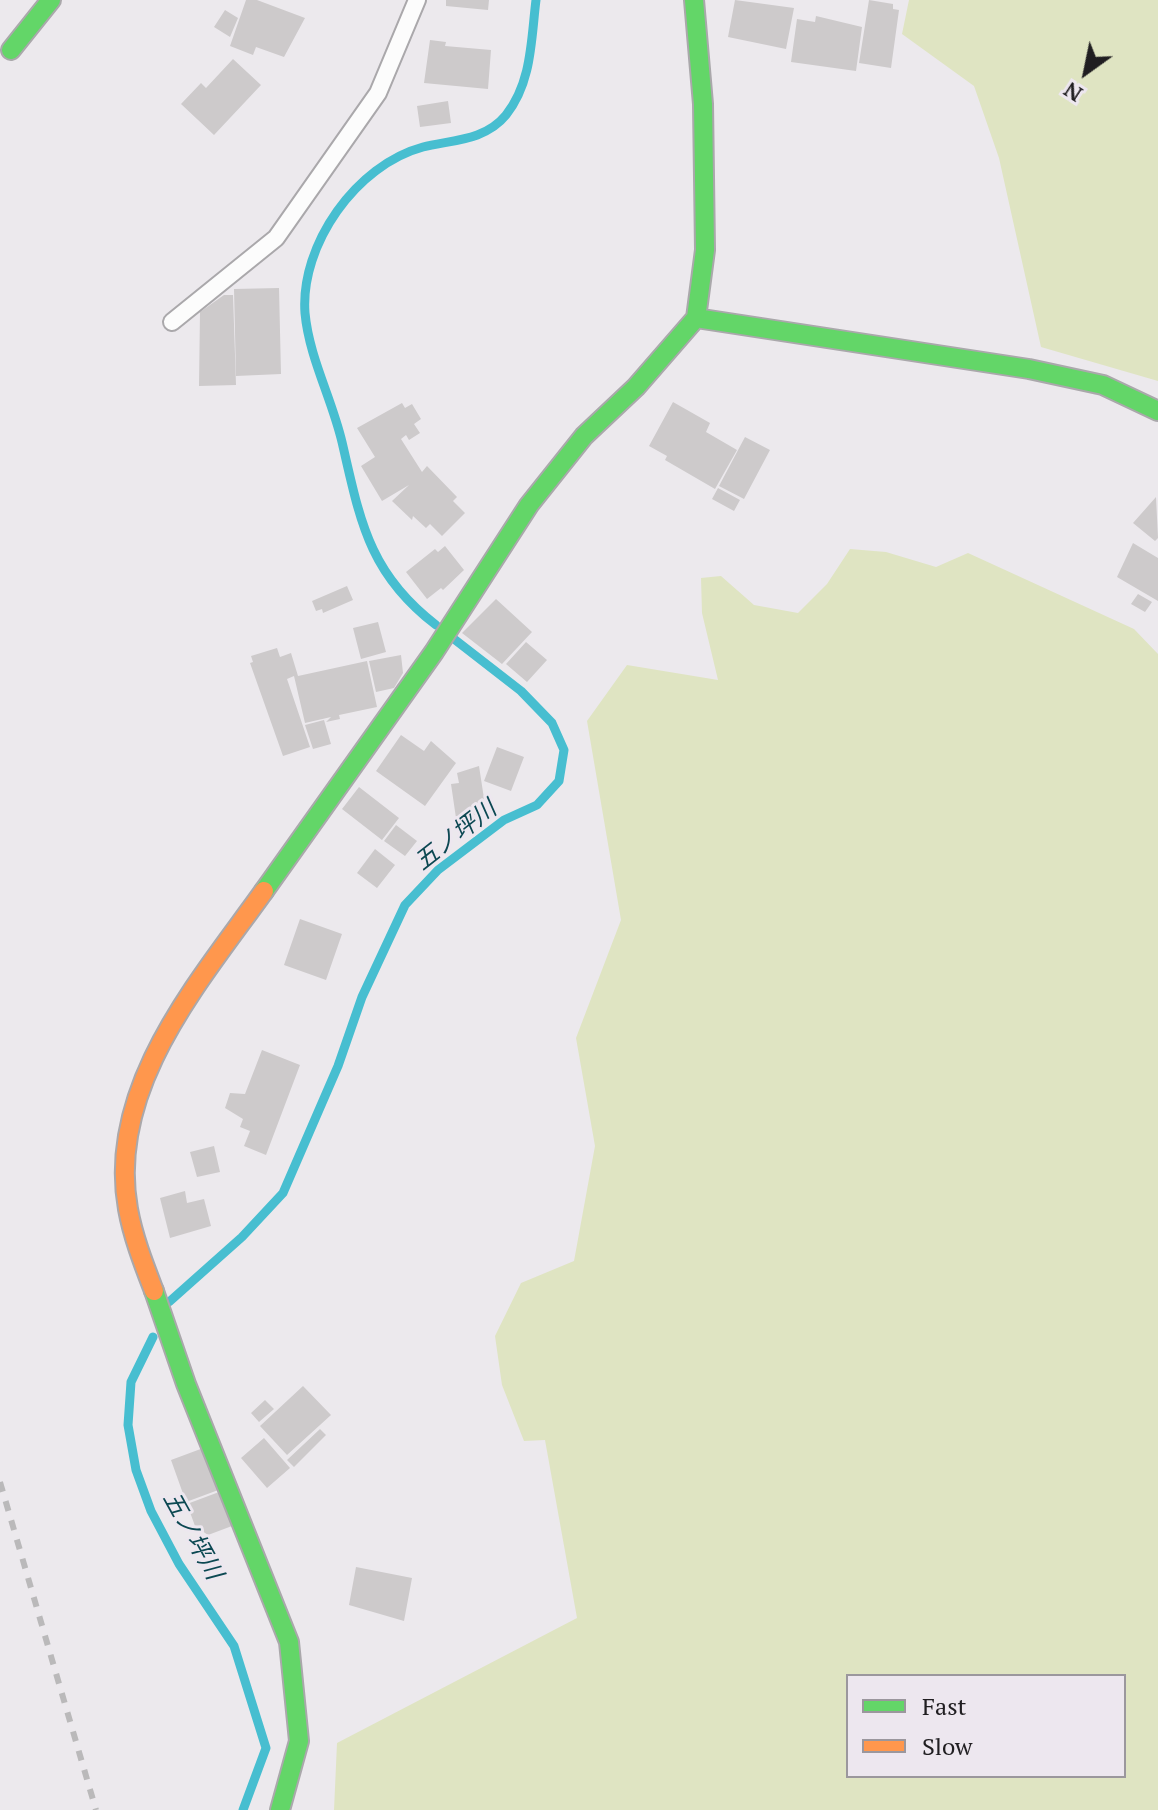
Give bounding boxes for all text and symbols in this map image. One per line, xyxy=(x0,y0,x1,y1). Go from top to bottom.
north arrow xyxy=(1046,32,1126,112)
text: N xyxy=(1058,76,1088,109)
water label: 五ノ坪川 xyxy=(409,795,503,877)
water label: 五ノ坪川 xyxy=(156,1487,228,1585)
legend xyxy=(846,1674,1126,1778)
text: Fast xyxy=(922,1690,966,1722)
text: Slow xyxy=(922,1730,973,1762)

